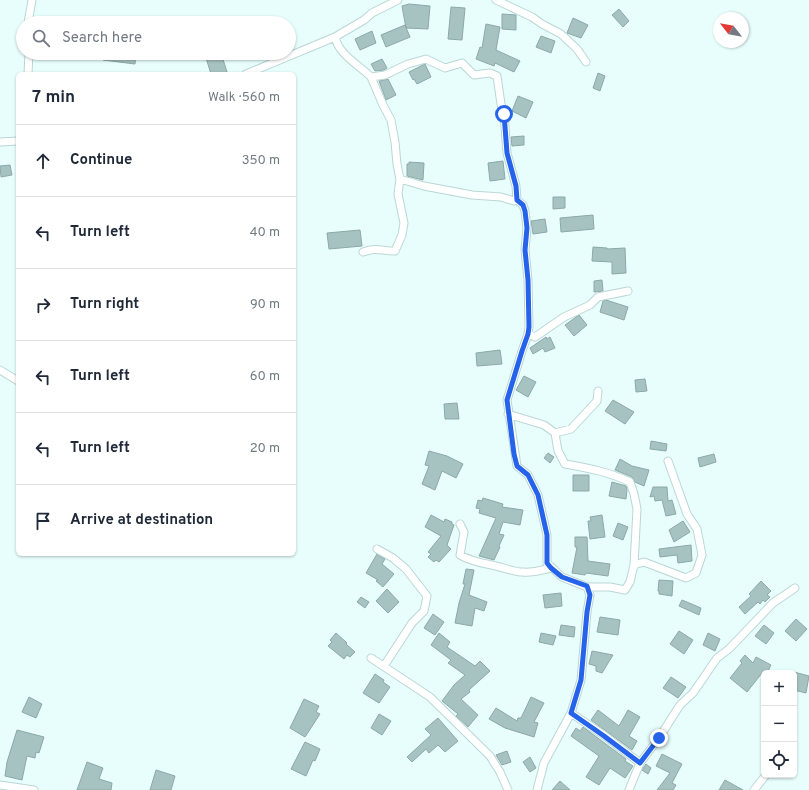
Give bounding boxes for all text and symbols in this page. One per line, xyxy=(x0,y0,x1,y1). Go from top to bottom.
north arrow xyxy=(713,12,749,48)
search box xyxy=(16,16,296,60)
icon: search xyxy=(30,27,52,49)
text: Search here xyxy=(62,29,142,48)
text: 7 min xyxy=(32,87,75,109)
text: Walk · 560 m xyxy=(208,90,280,106)
route start xyxy=(495,105,513,123)
icon: ahead xyxy=(32,150,54,172)
text: Continue xyxy=(70,151,132,170)
text: 350 m xyxy=(242,153,280,169)
icon: left xyxy=(32,222,54,244)
text: Turn left xyxy=(70,223,130,242)
text: 40 m xyxy=(250,225,280,241)
icon: right xyxy=(32,294,54,316)
text: Turn right xyxy=(70,295,139,314)
text: 90 m xyxy=(250,297,280,313)
icon: left xyxy=(32,366,54,388)
text: Turn left xyxy=(70,367,130,386)
text: 60 m xyxy=(250,369,280,385)
icon: left xyxy=(32,438,54,460)
text: Turn left xyxy=(70,439,130,458)
text: 20 m xyxy=(250,441,280,457)
icon: arrive xyxy=(32,510,54,532)
text: Arrive at destination xyxy=(70,511,213,530)
map controls xyxy=(761,670,797,778)
button: + xyxy=(761,670,797,706)
button: − xyxy=(761,706,797,742)
route end xyxy=(650,729,668,747)
button: locate xyxy=(761,742,797,778)

